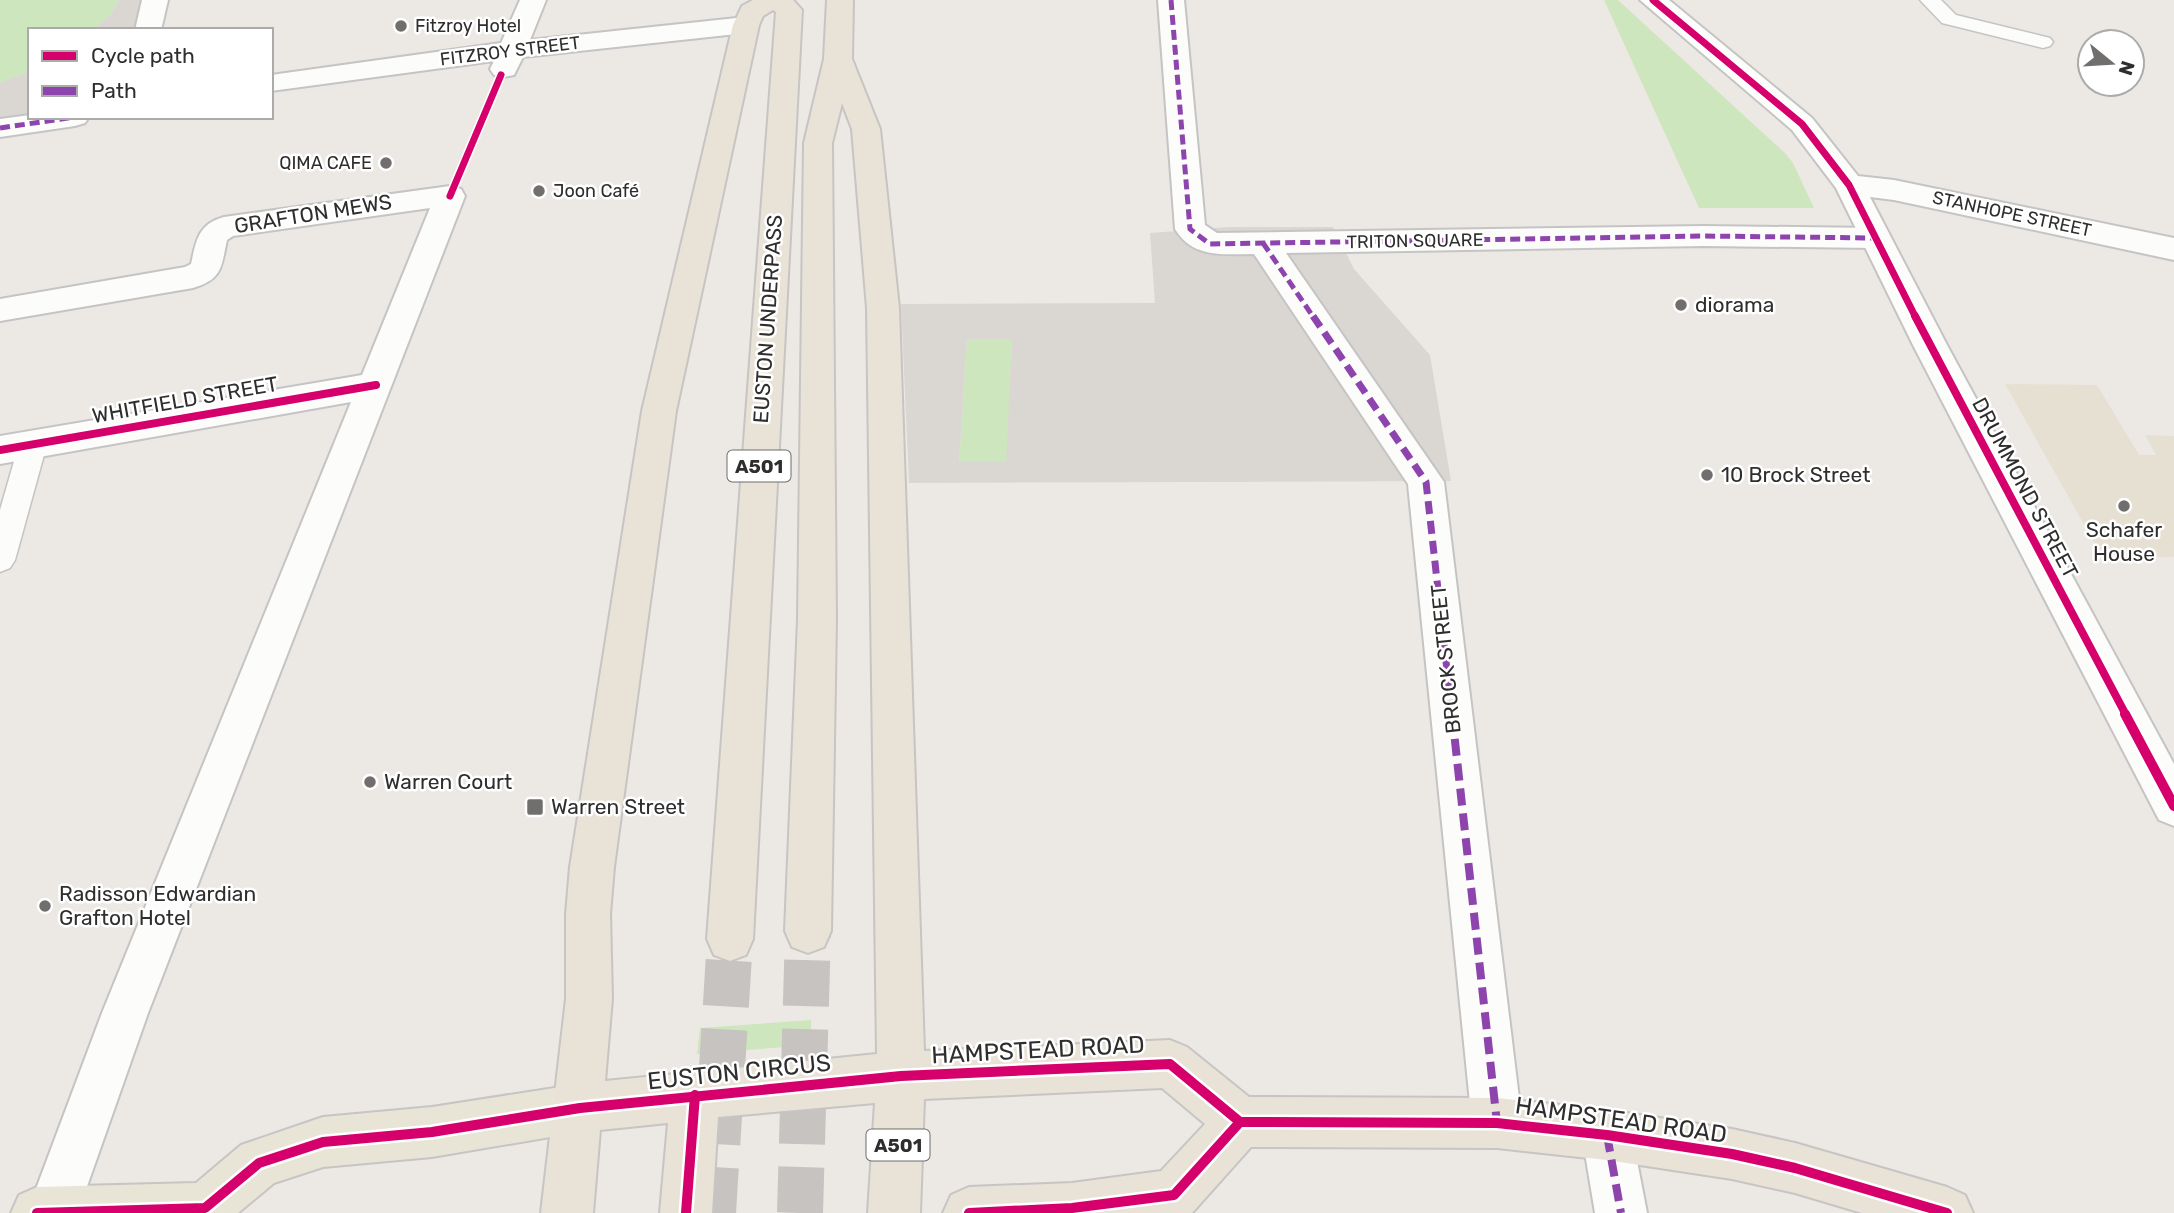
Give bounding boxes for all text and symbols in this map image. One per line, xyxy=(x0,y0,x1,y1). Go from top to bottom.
place label: Fitzroy Hotel xyxy=(415,15,521,37)
marker: Fitzroy Hotel xyxy=(393,18,409,34)
legend xyxy=(28,28,273,119)
north arrow xyxy=(2076,28,2146,98)
street label: FITZROY STREET xyxy=(439,31,581,71)
text: Cycle path xyxy=(91,43,195,68)
text: N xyxy=(2114,58,2140,78)
text: Path xyxy=(91,78,137,103)
place label: QIMA CAFE xyxy=(279,152,372,174)
marker: QIMA CAFE xyxy=(378,155,394,171)
place label: Joon Café xyxy=(553,180,639,202)
marker: Joon Café xyxy=(531,183,547,199)
street label: STANHOPE STREET xyxy=(1930,186,2094,242)
street label: GRAFTON MEWS xyxy=(232,189,394,238)
street label: EUSTON UNDERPASS xyxy=(748,214,787,424)
street label: TRITON SQUARE xyxy=(1346,229,1484,253)
place label: diorama xyxy=(1695,292,1774,317)
marker: diorama xyxy=(1673,297,1689,313)
street label: WHITFIELD STREET xyxy=(90,371,280,428)
street label: DRUMMOND STREET xyxy=(1967,393,2084,582)
road number: A501 xyxy=(728,450,790,481)
place label: 10 Brock Street xyxy=(1721,462,1870,487)
marker: 10 Brock Street xyxy=(1699,467,1715,483)
marker: Schafer House xyxy=(2116,498,2132,514)
place label: Schafer House xyxy=(2086,517,2162,566)
street label: BROCK STREET xyxy=(1425,583,1466,735)
place label: Warren Court xyxy=(384,769,512,794)
marker: Warren Court xyxy=(362,774,378,790)
place label: Warren Street xyxy=(551,794,685,819)
marker: Warren Street xyxy=(525,797,545,817)
place label: Radisson Edwardian Grafton Hotel xyxy=(59,881,256,930)
marker: Radisson Edwardian Grafton Hotel xyxy=(37,898,53,914)
street label: HAMPSTEAD ROAD xyxy=(931,1030,1145,1070)
street label: EUSTON CIRCUS xyxy=(646,1048,832,1096)
street label: HAMPSTEAD ROAD xyxy=(1513,1091,1729,1149)
road number: A501 xyxy=(866,1130,930,1161)

